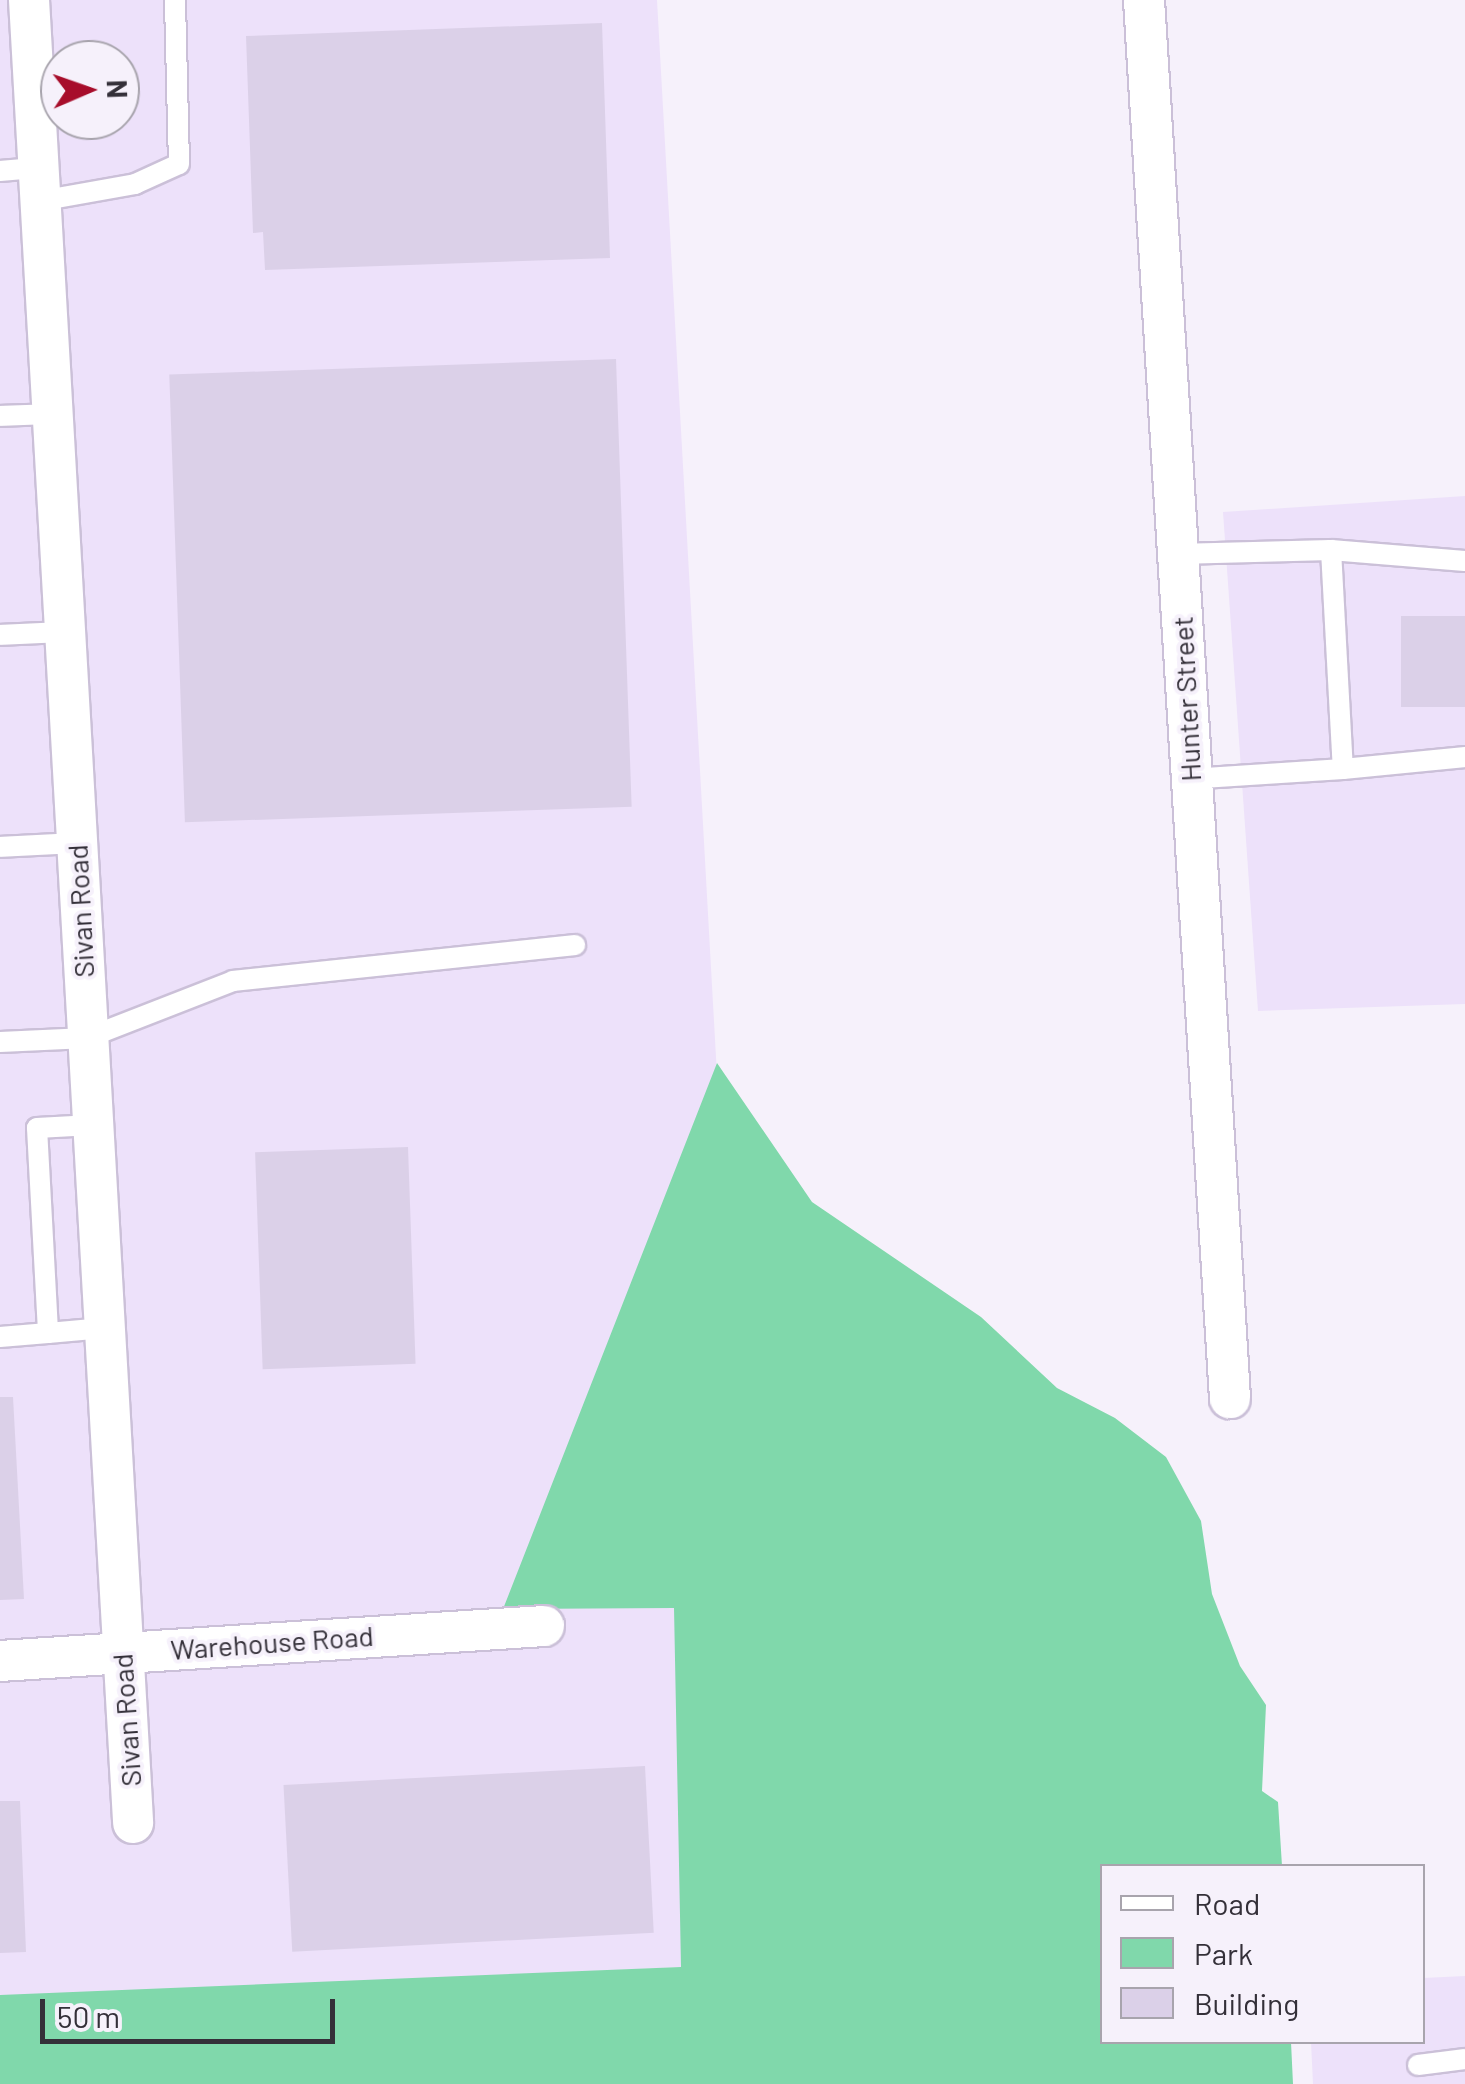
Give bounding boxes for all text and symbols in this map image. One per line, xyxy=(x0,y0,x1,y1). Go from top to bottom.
north arrow xyxy=(40,40,140,140)
text: N xyxy=(101,79,135,99)
street label: Hunter Street xyxy=(1165,616,1207,782)
street label: Sivan Road xyxy=(60,844,100,978)
street label: Warehouse Road xyxy=(169,1618,375,1666)
street label: Sivan Road xyxy=(105,1652,147,1788)
legend xyxy=(1100,1864,1425,2044)
text: Road xyxy=(1194,1885,1260,1921)
text: Park xyxy=(1194,1935,1253,1971)
scale bar xyxy=(45,1979,340,2041)
text: Building xyxy=(1194,1985,1299,2021)
text: 50 m xyxy=(57,1998,120,2034)

